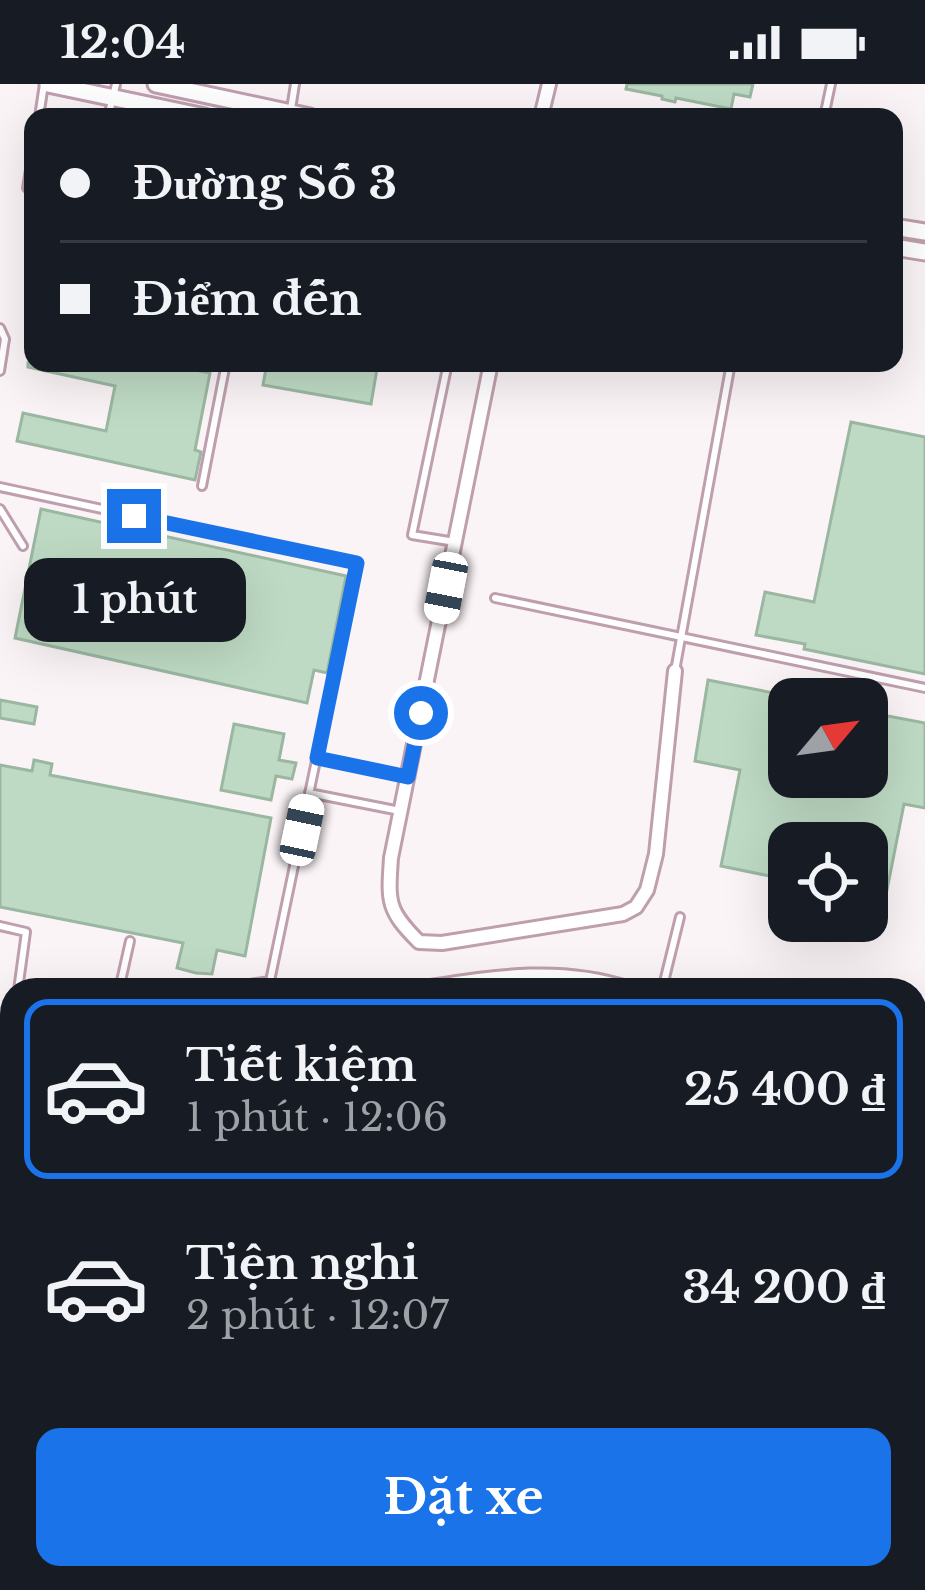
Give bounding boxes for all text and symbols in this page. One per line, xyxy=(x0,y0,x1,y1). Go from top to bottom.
text: 12:04 xyxy=(60,14,186,70)
text: Đường Số 3 xyxy=(132,155,397,211)
text: Điểm đến xyxy=(132,271,362,327)
route end xyxy=(107,489,161,543)
car xyxy=(421,549,471,627)
callout: 1 phút xyxy=(23,558,245,642)
text: 1 phút xyxy=(73,575,197,624)
north arrow xyxy=(768,678,888,798)
map controls xyxy=(768,678,888,942)
route start xyxy=(394,686,448,740)
car xyxy=(277,791,327,869)
button: locate xyxy=(768,822,888,942)
icon: car xyxy=(42,1035,150,1143)
text: Tiết kiệm xyxy=(186,1037,417,1093)
text: 25 400 ₫ xyxy=(684,1061,885,1117)
text: 1 phút · 12:06 xyxy=(186,1093,448,1142)
icon: car xyxy=(42,1233,150,1341)
text: Tiện nghi xyxy=(186,1235,419,1291)
text: 34 200 ₫ xyxy=(682,1259,885,1315)
text: 2 phút · 12:07 xyxy=(186,1291,449,1340)
button: Đặt xe xyxy=(36,1428,891,1566)

